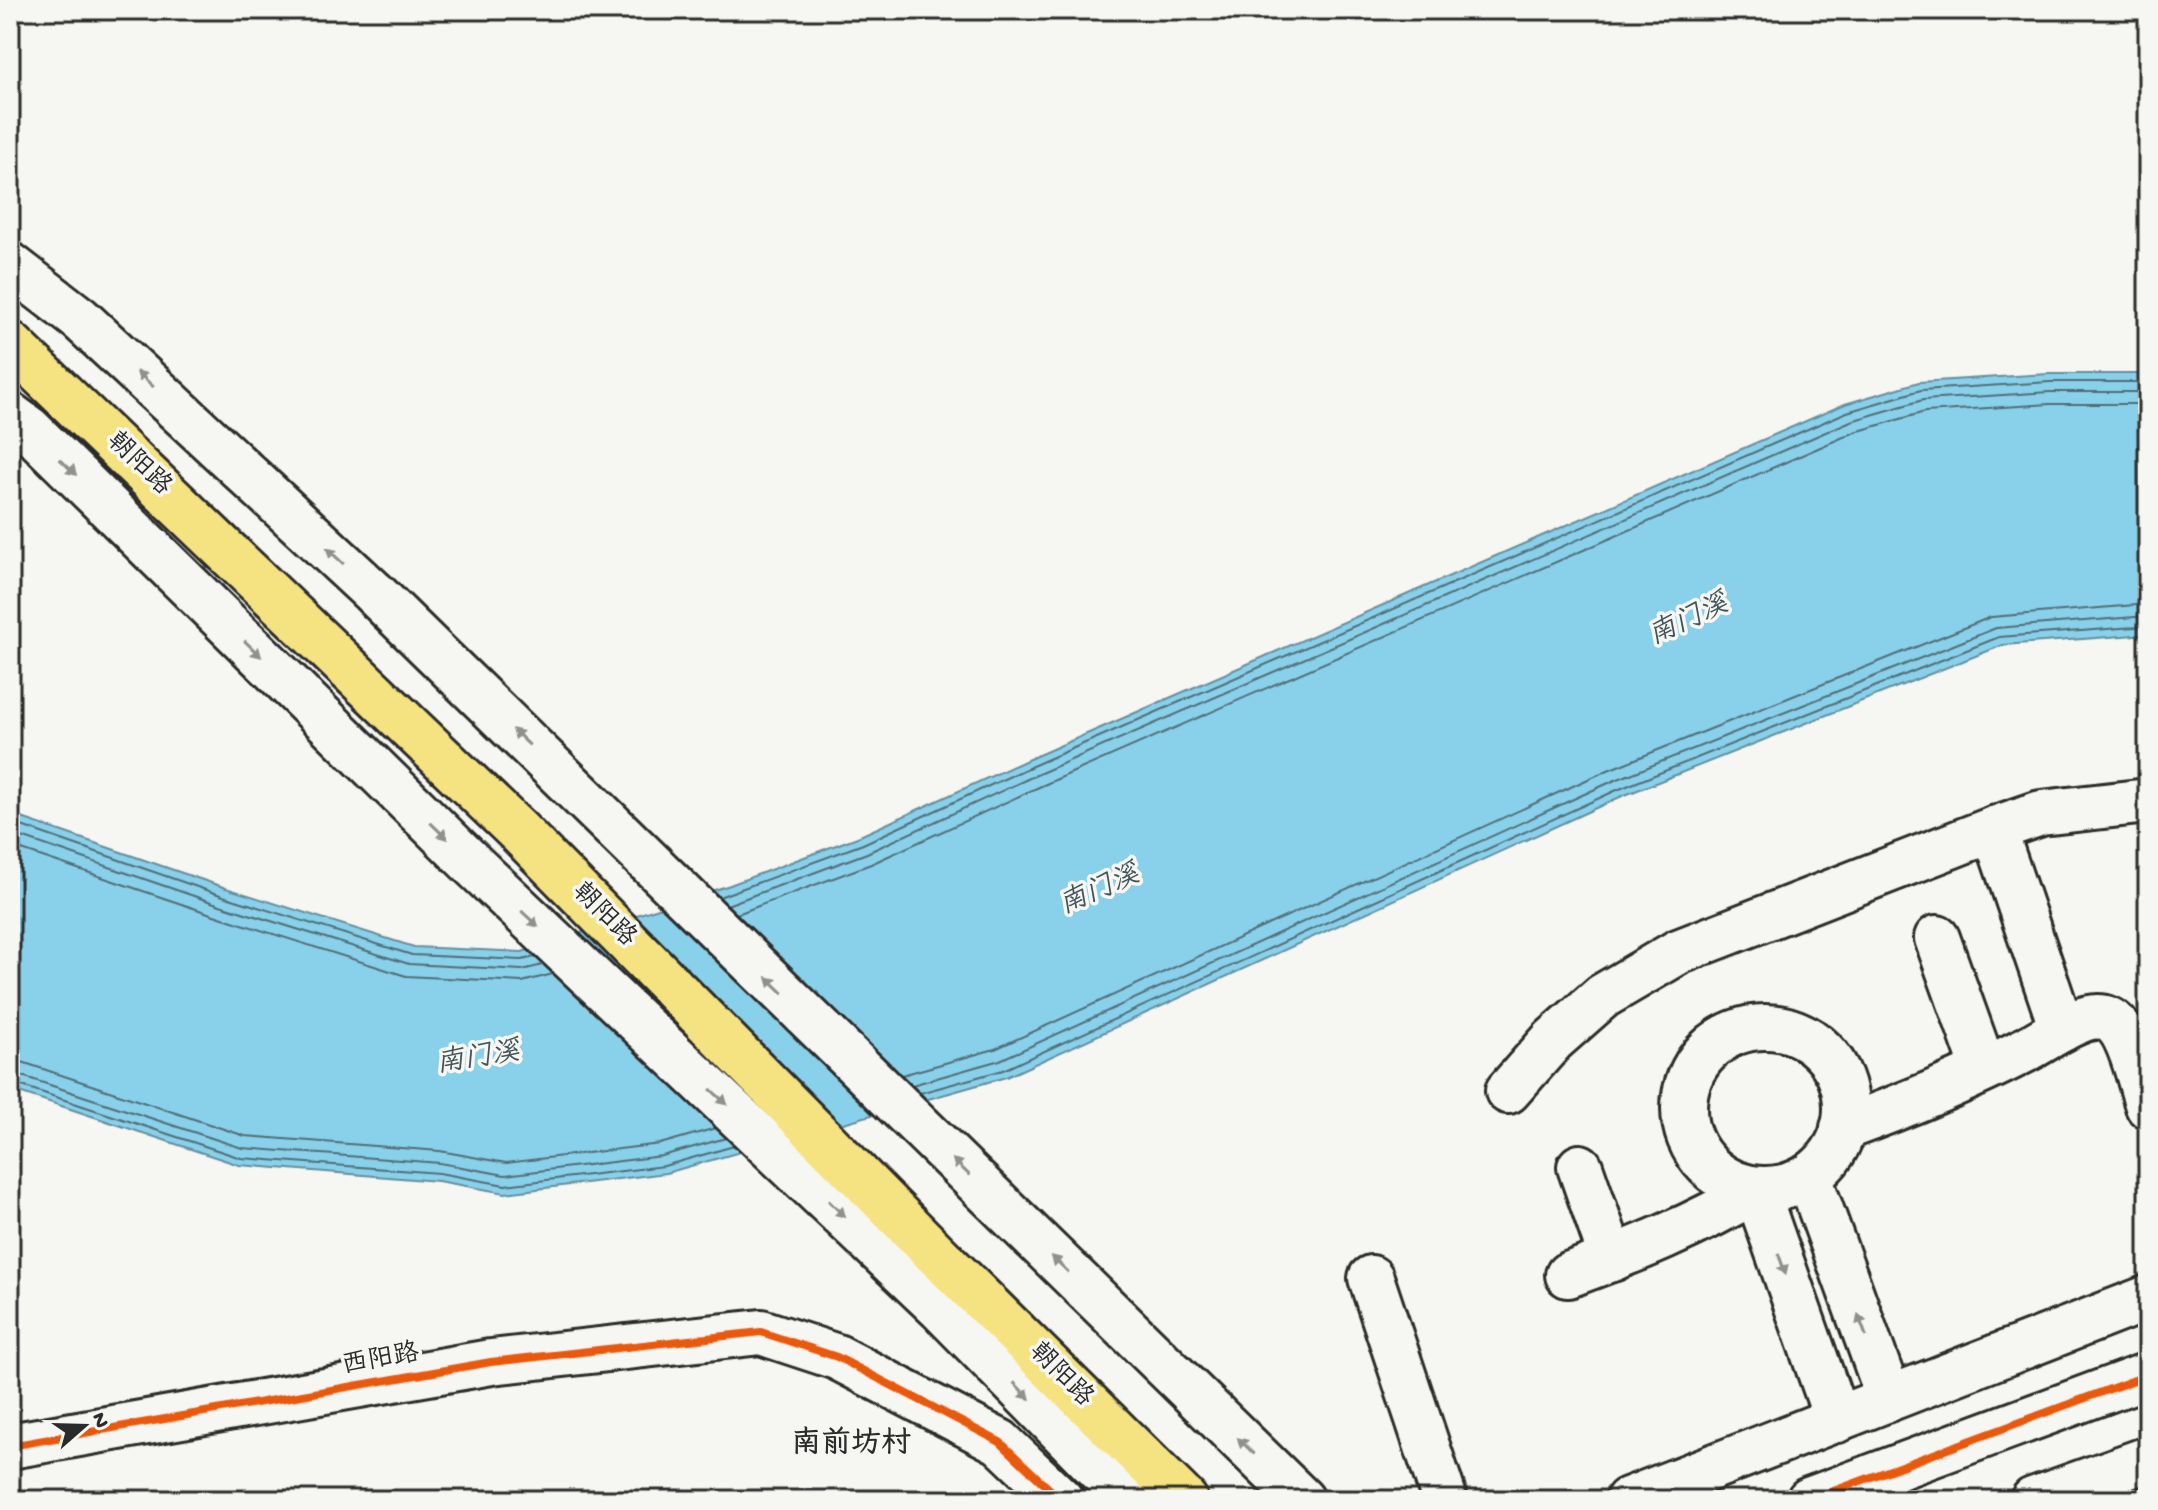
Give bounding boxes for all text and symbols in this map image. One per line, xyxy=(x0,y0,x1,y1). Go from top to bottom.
one-way arrow xyxy=(135,370,154,388)
street label: 朝阳路 xyxy=(99,425,178,503)
one-way arrow xyxy=(58,457,77,476)
one-way arrow xyxy=(326,548,345,566)
water label: 南门溪 xyxy=(1643,586,1736,654)
one-way arrow xyxy=(243,639,262,658)
one-way arrow xyxy=(512,728,531,747)
one-way arrow xyxy=(429,822,448,840)
water label: 南门溪 xyxy=(1054,856,1147,923)
street label: 朝阳路 xyxy=(564,876,643,955)
one-way arrow xyxy=(520,909,539,927)
one-way arrow xyxy=(766,976,785,995)
water label: 南门溪 xyxy=(434,1034,524,1082)
one-way arrow xyxy=(709,1088,728,1106)
one-way arrow xyxy=(952,1158,971,1177)
one-way arrow xyxy=(827,1199,846,1217)
one-way arrow xyxy=(1776,1252,1789,1276)
one-way arrow xyxy=(1051,1255,1070,1274)
one-way arrow xyxy=(1856,1312,1868,1336)
street label: 朝阳路 xyxy=(1021,1336,1100,1415)
street label: 西阳路 xyxy=(340,1337,422,1383)
one-way arrow xyxy=(1012,1381,1031,1400)
north arrow xyxy=(44,1386,124,1466)
text: N xyxy=(84,1409,114,1432)
district label: 南前坊村 xyxy=(791,1426,911,1463)
one-way arrow xyxy=(1237,1437,1256,1455)

